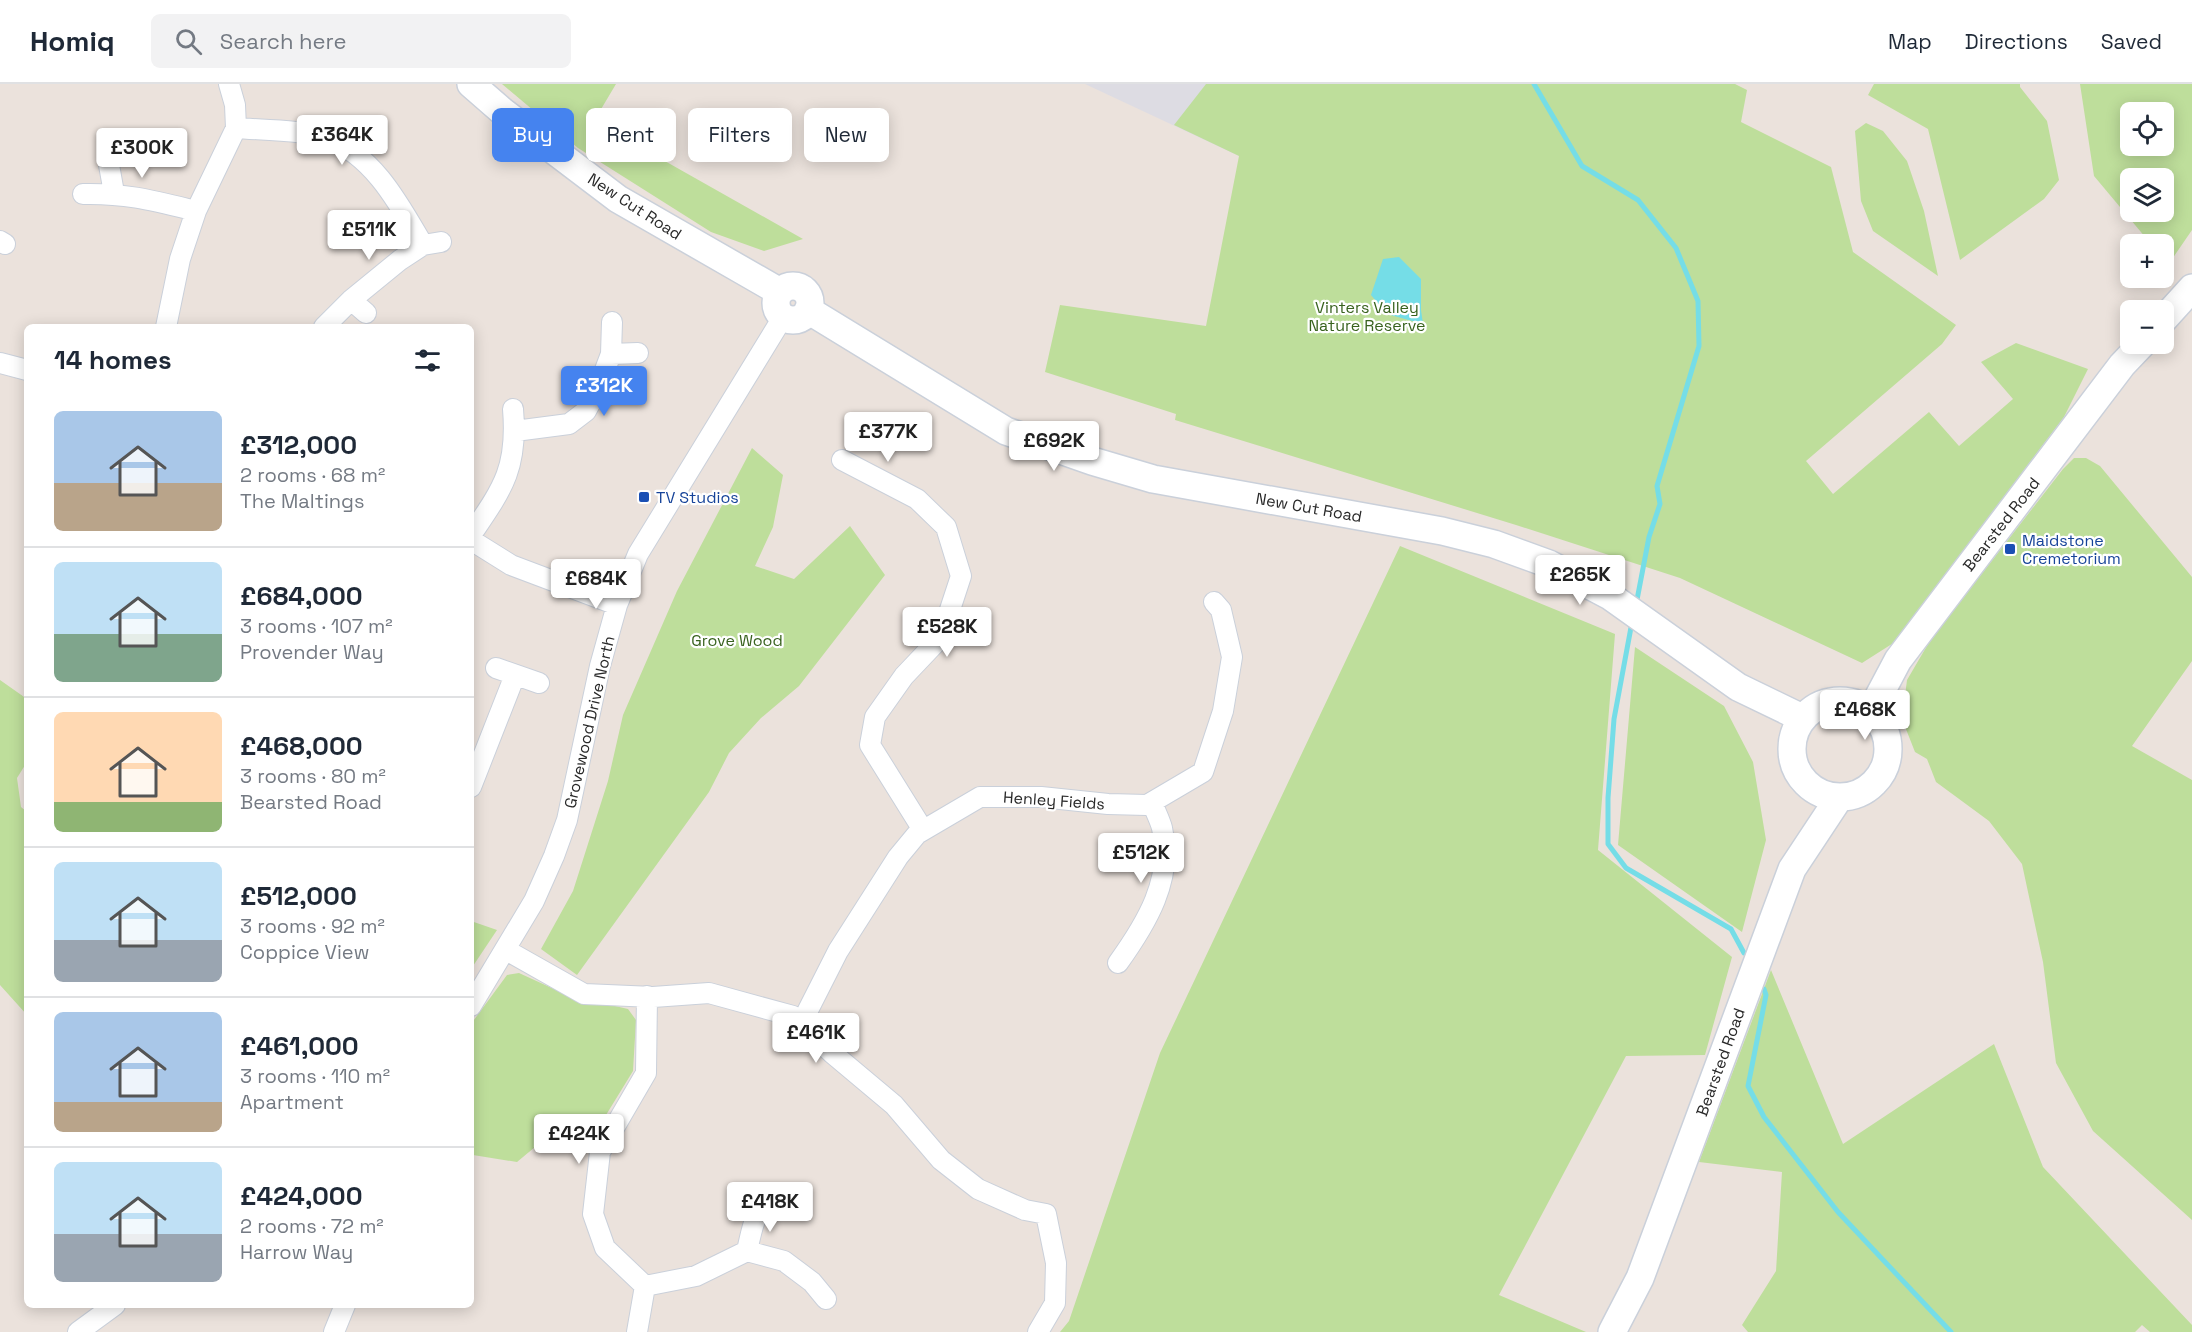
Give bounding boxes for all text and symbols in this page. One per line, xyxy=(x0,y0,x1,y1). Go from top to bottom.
search box xyxy=(151,14,571,68)
text: Homiq xyxy=(30,23,115,59)
icon: search xyxy=(172,25,205,58)
text: Search here xyxy=(220,27,347,55)
text: Map xyxy=(1888,28,1932,55)
text: Directions xyxy=(1965,28,2068,55)
text: Saved xyxy=(2101,28,2162,55)
map controls xyxy=(2120,102,2174,354)
button: locate xyxy=(2120,102,2174,156)
chip: Buy xyxy=(492,108,574,162)
chip: Rent xyxy=(586,108,676,162)
chip: Filters xyxy=(688,108,792,162)
chip: New xyxy=(804,108,889,162)
pin: £364K xyxy=(300,115,384,166)
text: £364K xyxy=(311,121,373,147)
pin: £300K xyxy=(100,128,184,179)
text: £300K xyxy=(110,134,174,160)
street label: New Cut Road xyxy=(584,168,686,245)
button: layers xyxy=(2120,168,2174,222)
pin: £511K xyxy=(327,210,411,261)
text: £511K xyxy=(342,216,397,242)
button: + xyxy=(2120,234,2174,288)
park label: Vinters Valley Nature Reserve xyxy=(1308,297,1426,336)
button: − xyxy=(2120,300,2174,354)
text: 14 homes xyxy=(54,343,172,377)
icon: filters xyxy=(411,344,444,377)
pin: £312K xyxy=(562,366,646,417)
text: £312K xyxy=(575,372,633,398)
pin: £377K xyxy=(846,412,930,463)
text: £377K xyxy=(858,418,918,444)
pin: £692K xyxy=(1012,421,1096,472)
text: £692K xyxy=(1023,427,1085,453)
text: £312,000 xyxy=(240,428,357,462)
icon: home xyxy=(102,435,174,507)
text: 2 rooms · 68 m² xyxy=(240,462,385,488)
street label: Bearsted Road xyxy=(1958,473,2045,576)
place label: TV Studios xyxy=(656,487,739,508)
text: The Maltings xyxy=(240,488,364,514)
street label: New Cut Road xyxy=(1254,488,1364,527)
marker: TV Studios xyxy=(637,490,651,504)
place label: Maidstone Cremetorium xyxy=(2022,530,2121,569)
marker: Maidstone Cremetorium xyxy=(2003,542,2017,556)
pin: £265K xyxy=(1538,555,1622,606)
pin: £684K xyxy=(554,559,638,610)
text: £265K xyxy=(1549,561,1611,587)
text: £684K xyxy=(565,565,627,591)
text: £684,000 xyxy=(240,579,363,613)
icon: home xyxy=(102,586,174,658)
pin: £528K xyxy=(905,607,989,658)
text: 3 rooms · 107 m² xyxy=(240,613,393,639)
text: £528K xyxy=(917,613,978,639)
park label: Grove Wood xyxy=(691,630,783,651)
street label: Grovewood Drive North xyxy=(559,634,620,810)
text: Provender Way xyxy=(240,639,384,665)
pin: £468K xyxy=(1823,690,1907,741)
text: £468K xyxy=(1834,696,1896,722)
text: £468,000 xyxy=(240,729,363,763)
icon: home xyxy=(102,736,174,808)
text: 3 rooms · 80 m² xyxy=(240,763,386,789)
street label: Henley Fields xyxy=(1002,786,1105,815)
text: Bearsted Road xyxy=(240,789,382,815)
pin: £512K xyxy=(1099,833,1183,884)
text: £512K xyxy=(1112,839,1170,865)
text: £512,000 xyxy=(240,879,357,913)
icon: home xyxy=(102,886,174,958)
text: 3 rooms · 92 m² xyxy=(240,913,385,939)
text: Coppice View xyxy=(240,939,369,965)
street label: Bearsted Road xyxy=(1691,1005,1750,1119)
pin: £461K xyxy=(774,1013,858,1064)
text: £461K xyxy=(786,1019,846,1045)
text: £461,000 xyxy=(240,1029,359,1063)
icon: home xyxy=(102,1036,174,1108)
text: 3 rooms · 110 m² xyxy=(240,1063,390,1089)
text: Apartment xyxy=(240,1089,344,1115)
pin: £424K xyxy=(537,1114,621,1165)
text: £424K xyxy=(548,1120,610,1146)
text: £424,000 xyxy=(240,1179,363,1213)
pin: £418K xyxy=(728,1182,812,1233)
icon: home xyxy=(102,1186,174,1258)
text: £418K xyxy=(741,1188,799,1214)
text: 2 rooms · 72 m² xyxy=(240,1213,384,1239)
text: Harrow Way xyxy=(240,1239,353,1265)

